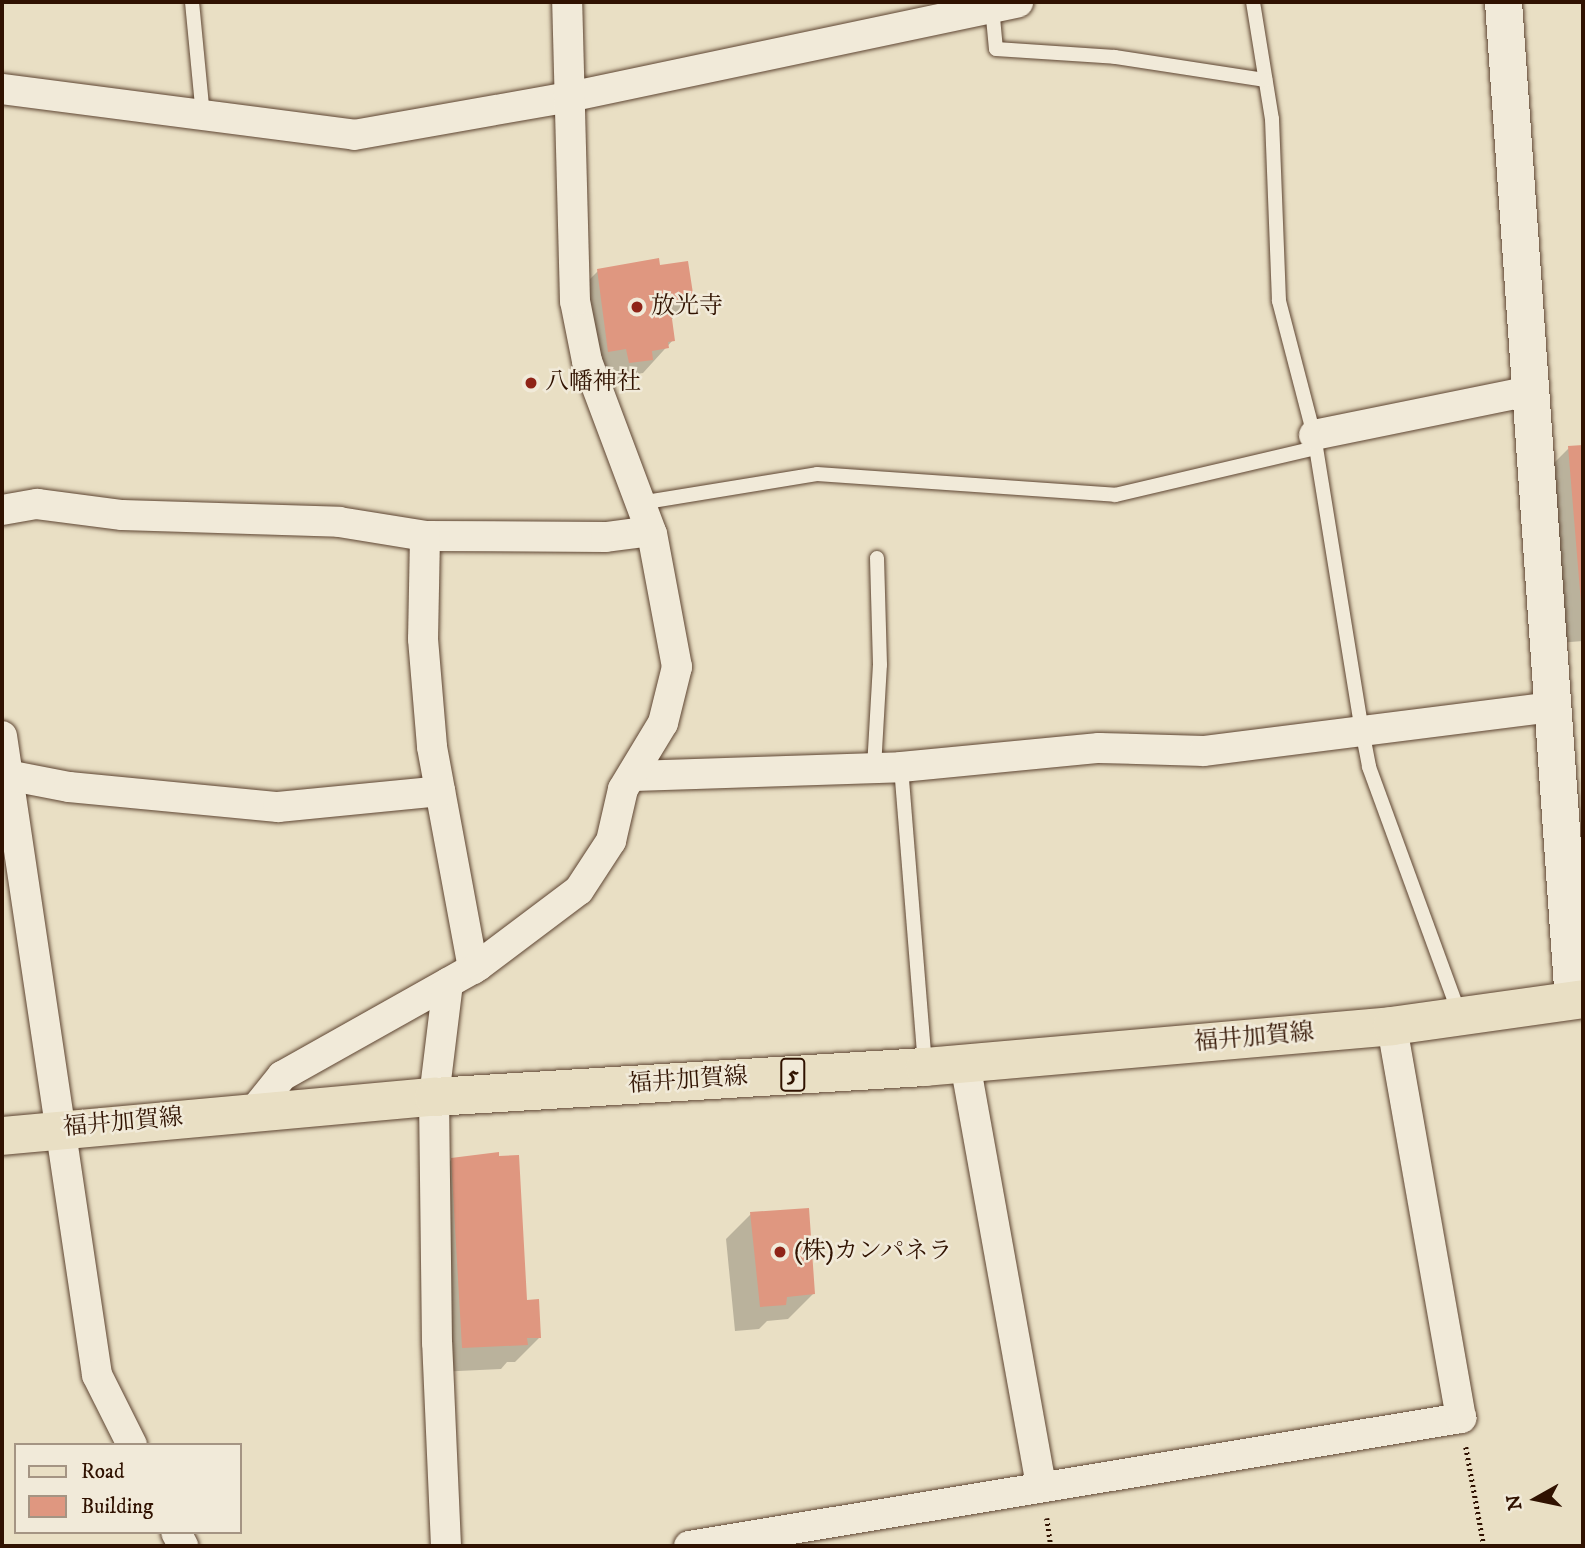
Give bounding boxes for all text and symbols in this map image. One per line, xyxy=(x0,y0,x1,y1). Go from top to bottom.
place label: 放光寺 xyxy=(651,293,723,321)
marker: 放光寺 xyxy=(629,299,645,315)
place label: 八幡神社 xyxy=(545,369,641,397)
marker: 八幡神社 xyxy=(523,375,539,391)
street label: 福井加賀線 xyxy=(1193,1018,1315,1058)
road number: 5 xyxy=(779,1056,807,1094)
street label: 福井加賀線 xyxy=(627,1062,749,1100)
street label: 福井加賀線 xyxy=(62,1103,184,1143)
place label: (株)カンパネラ xyxy=(794,1238,954,1266)
marker: (株)カンパネラ xyxy=(772,1244,788,1260)
legend xyxy=(14,1443,242,1534)
text: Road xyxy=(81,1459,125,1485)
north arrow xyxy=(1501,1464,1571,1534)
text: N xyxy=(1502,1493,1527,1512)
text: Building xyxy=(81,1494,153,1520)

